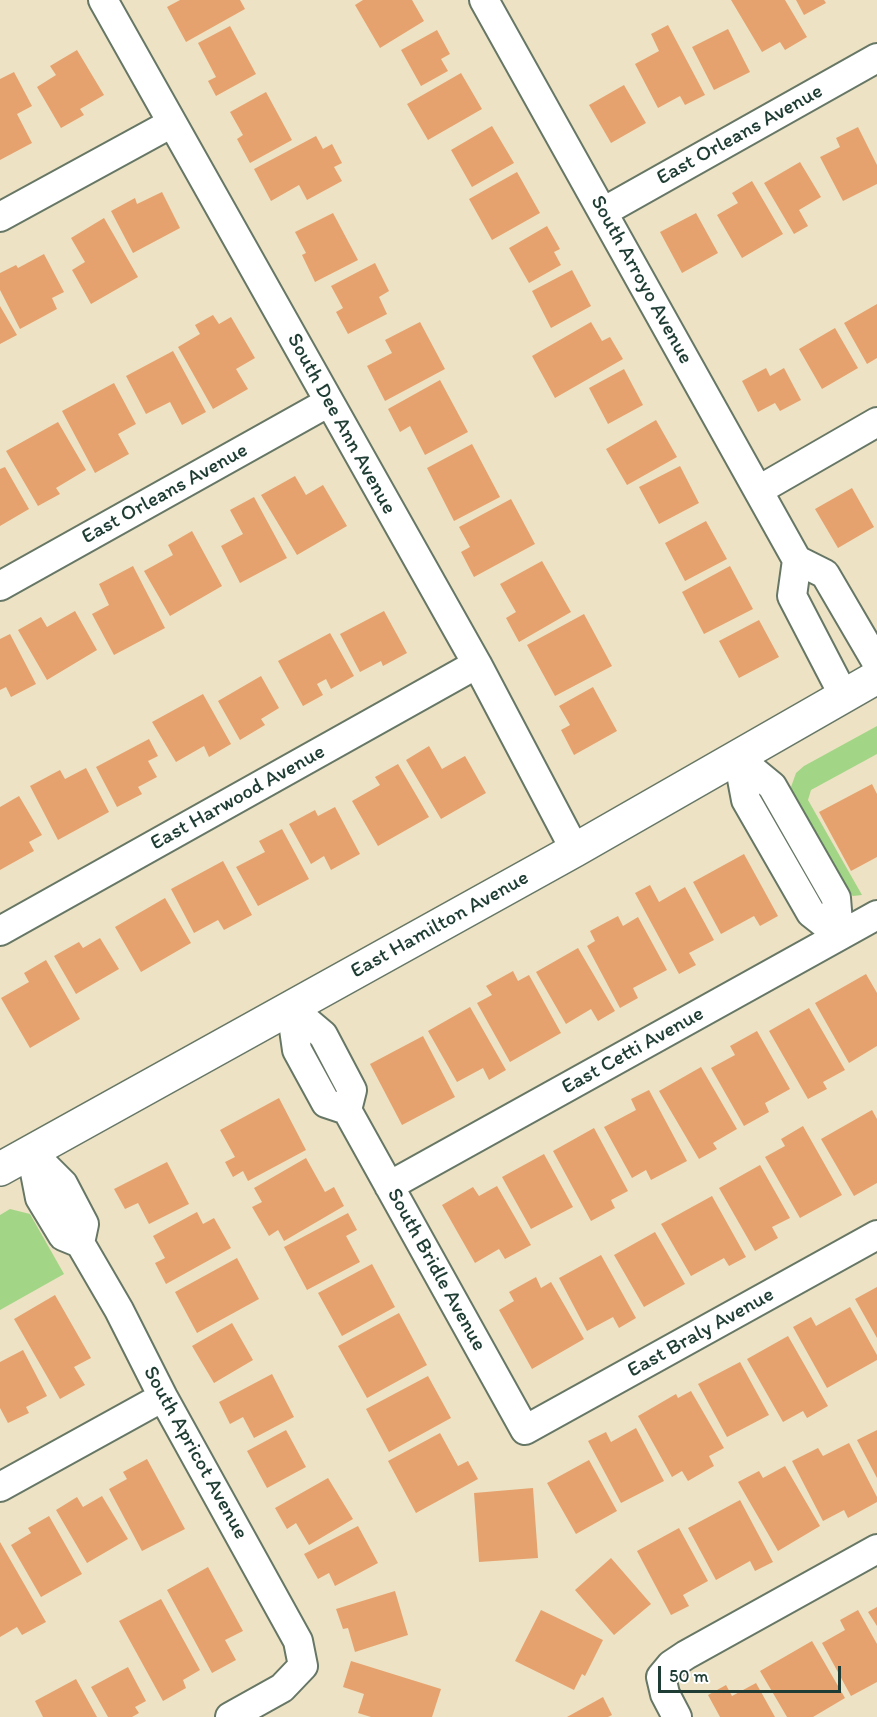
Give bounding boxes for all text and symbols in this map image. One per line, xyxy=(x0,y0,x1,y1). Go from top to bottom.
street label: East Orleans Avenue xyxy=(653,79,827,191)
street label: South Arroyo Avenue xyxy=(584,191,698,369)
street label: South Dee Ann Avenue xyxy=(281,329,401,519)
street label: East Orleans Avenue xyxy=(78,438,252,550)
street label: East Harwood Avenue xyxy=(146,740,330,856)
street label: East Hamilton Avenue xyxy=(347,866,533,984)
street label: East Cetti Avenue xyxy=(557,1002,709,1100)
street label: South Bridle Avenue xyxy=(381,1184,491,1356)
street label: East Braly Avenue xyxy=(623,1282,779,1384)
street label: South Apricot Avenue xyxy=(137,1362,253,1544)
scale bar xyxy=(661,1654,844,1692)
text: 50 m xyxy=(669,1665,709,1687)

